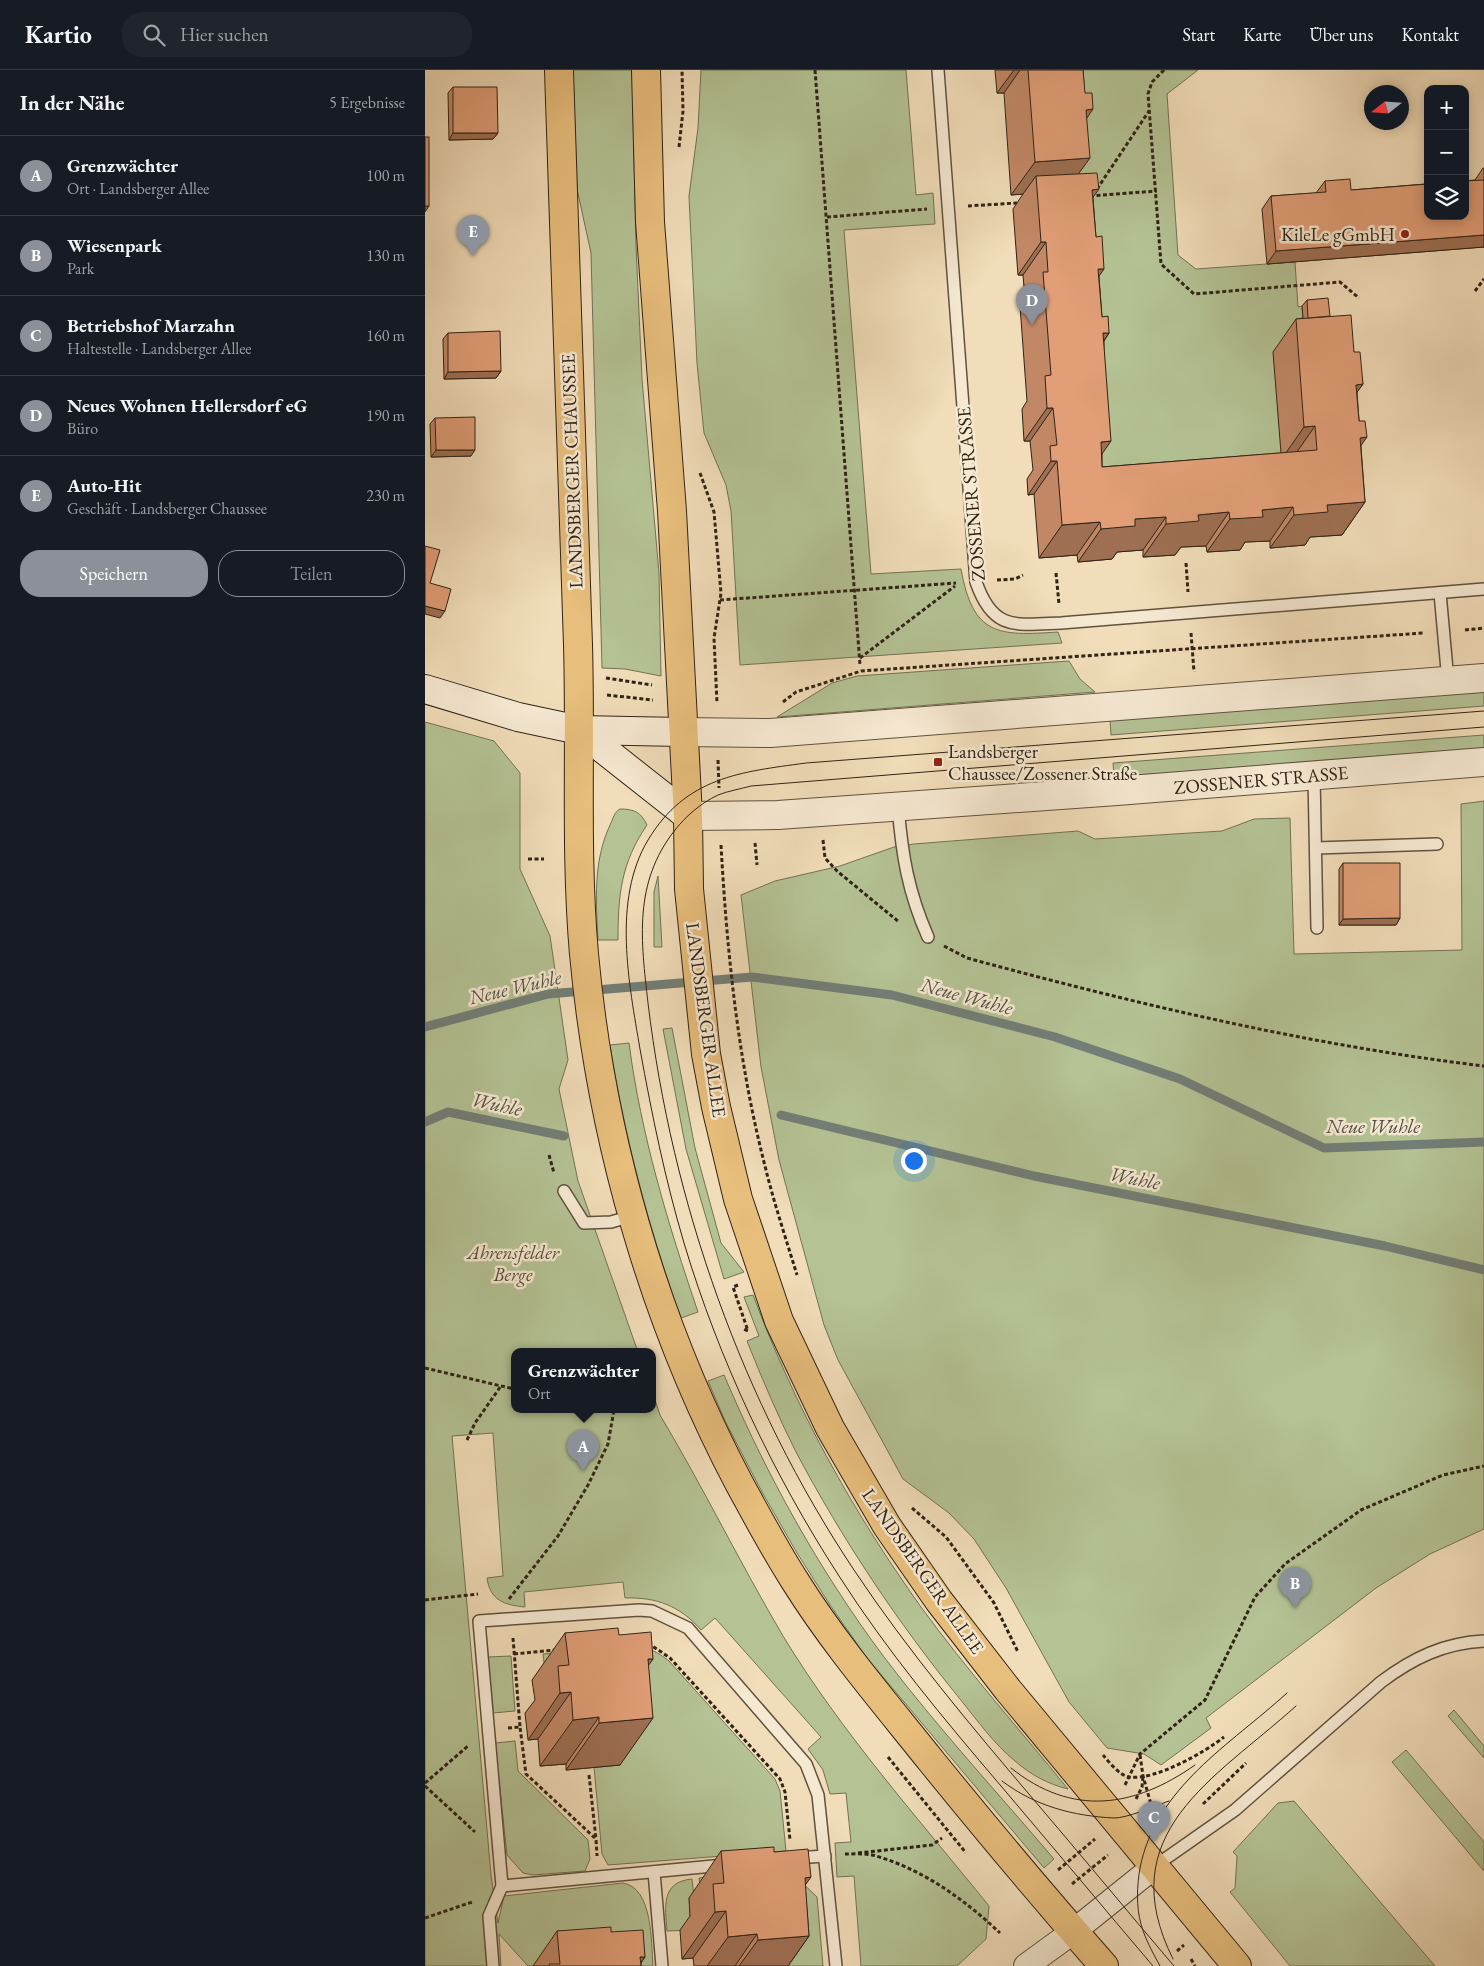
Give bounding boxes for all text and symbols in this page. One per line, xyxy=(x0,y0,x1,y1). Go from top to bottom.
search box xyxy=(122,12,472,57)
text: Kartio xyxy=(25,19,92,50)
icon: search xyxy=(140,21,168,49)
text: Hier suchen xyxy=(180,22,269,47)
text: Start xyxy=(1182,23,1215,46)
text: Karte xyxy=(1243,23,1281,46)
text: Über uns xyxy=(1309,23,1373,46)
text: Kontakt xyxy=(1401,23,1459,46)
north arrow xyxy=(1364,85,1409,130)
map controls xyxy=(1424,85,1469,220)
button: + xyxy=(1424,85,1469,130)
text: In der Nähe xyxy=(20,89,125,116)
text: 5 Ergebnisse xyxy=(329,92,405,113)
button: − xyxy=(1424,130,1469,175)
text: Grenzwächter xyxy=(67,153,178,178)
text: A xyxy=(30,165,42,186)
text: 100 m xyxy=(366,165,405,186)
button: layers xyxy=(1424,175,1469,220)
text: Ort · Landsberger Allee xyxy=(67,178,209,199)
pin: E xyxy=(457,215,489,256)
place label: KileLe gGmbH xyxy=(1281,222,1395,247)
marker: KileLe gGmbH xyxy=(1399,228,1411,240)
text: Wiesenpark xyxy=(67,233,162,258)
text: B xyxy=(31,245,41,266)
text: 130 m xyxy=(366,245,405,266)
text: Park xyxy=(67,258,94,279)
pin: D xyxy=(1016,284,1048,325)
text: Betriebshof Marzahn xyxy=(67,313,235,338)
text: C xyxy=(30,325,42,346)
text: 160 m xyxy=(366,325,405,346)
text: Haltestelle · Landsberger Allee xyxy=(67,338,251,359)
street label: LANDSBERGER CHAUSSEE xyxy=(555,353,589,589)
text: Neues Wohnen Hellersdorf eG xyxy=(67,393,307,418)
text: D xyxy=(30,405,42,426)
text: 190 m xyxy=(366,405,405,426)
street label: ZOSSENER STRASSE xyxy=(951,406,991,582)
text: Büro xyxy=(67,418,98,439)
text: Auto-Hit xyxy=(67,473,142,498)
text: E xyxy=(31,485,41,506)
text: 230 m xyxy=(366,485,405,506)
text: Geschäft · Landsberger Chaussee xyxy=(67,498,267,519)
button: Speichern xyxy=(20,550,208,597)
button: Teilen xyxy=(218,550,405,597)
place label: Landsberger Chaussee/Zossener Straße xyxy=(948,739,1137,786)
marker: Landsberger Chaussee/Zossener Straße xyxy=(932,756,944,768)
street label: ZOSSENER STRASSE xyxy=(1173,760,1349,800)
street label: LANDSBERGER ALLEE xyxy=(680,921,732,1119)
water label: Neue Wuhle xyxy=(465,964,564,1010)
water label: Neue Wuhle xyxy=(917,971,1016,1021)
water label: Wuhle xyxy=(469,1086,525,1122)
water label: Neue Wuhle xyxy=(1325,1113,1420,1139)
your location xyxy=(901,1148,927,1174)
water label: Wuhle xyxy=(1107,1160,1163,1196)
park label: Ahrensfelder Berge xyxy=(465,1240,560,1287)
popup xyxy=(511,1348,656,1413)
text: Grenzwächter xyxy=(528,1358,639,1383)
text: Ort xyxy=(528,1383,551,1404)
pin: A xyxy=(567,1430,599,1471)
street label: LANDSBERGER ALLEE xyxy=(856,1483,990,1659)
pin: B xyxy=(1279,1567,1311,1608)
pin: C xyxy=(1138,1801,1170,1842)

